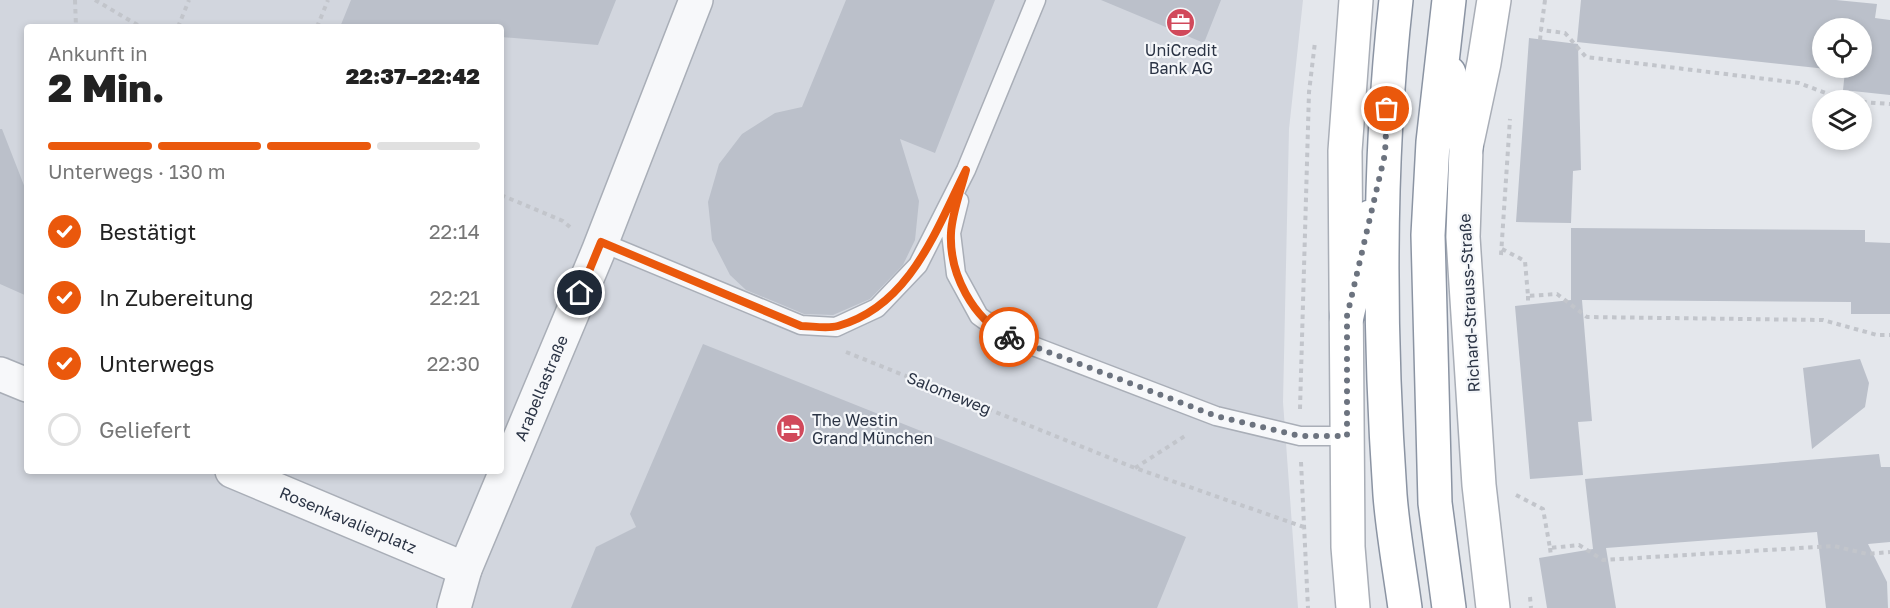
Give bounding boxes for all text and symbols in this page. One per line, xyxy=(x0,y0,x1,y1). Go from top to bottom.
office icon: UniCredit Bank AG xyxy=(1165,6,1197,38)
map controls xyxy=(1812,18,1872,150)
button: locate xyxy=(1812,18,1872,78)
place label: UniCredit Bank AG xyxy=(1145,40,1217,78)
text: Ankunft in xyxy=(48,41,148,65)
text: 22:37–22:42 xyxy=(346,62,480,89)
text: 2 Min. xyxy=(48,64,165,111)
pin xyxy=(1361,83,1412,134)
button: layers xyxy=(1812,90,1872,150)
icon: bag xyxy=(1370,92,1403,125)
text: Unterwegs · 130 m xyxy=(48,159,226,183)
street label: Richard-Strauss-Straße xyxy=(1454,213,1484,393)
icon: check xyxy=(48,215,81,248)
text: Bestätigt xyxy=(99,218,196,245)
text: 22:14 xyxy=(429,219,480,243)
pin xyxy=(554,267,605,318)
icon: home xyxy=(563,276,596,309)
icon: check xyxy=(48,281,81,314)
text: In Zubereitung xyxy=(99,284,254,311)
text: 22:21 xyxy=(430,285,480,309)
courier xyxy=(979,307,1039,367)
icon: bike xyxy=(993,321,1026,354)
street label: Arabellastraße xyxy=(510,332,572,444)
icon: check xyxy=(48,347,81,380)
text: Unterwegs xyxy=(99,350,215,377)
text: 22:30 xyxy=(427,351,480,375)
street label: Salomeweg xyxy=(904,367,994,419)
place label: The Westin Grand München xyxy=(812,410,933,448)
hotel icon: The Westin Grand München xyxy=(775,413,807,445)
text: Geliefert xyxy=(99,416,191,443)
street label: Rosenkavalierplatz xyxy=(277,482,420,558)

